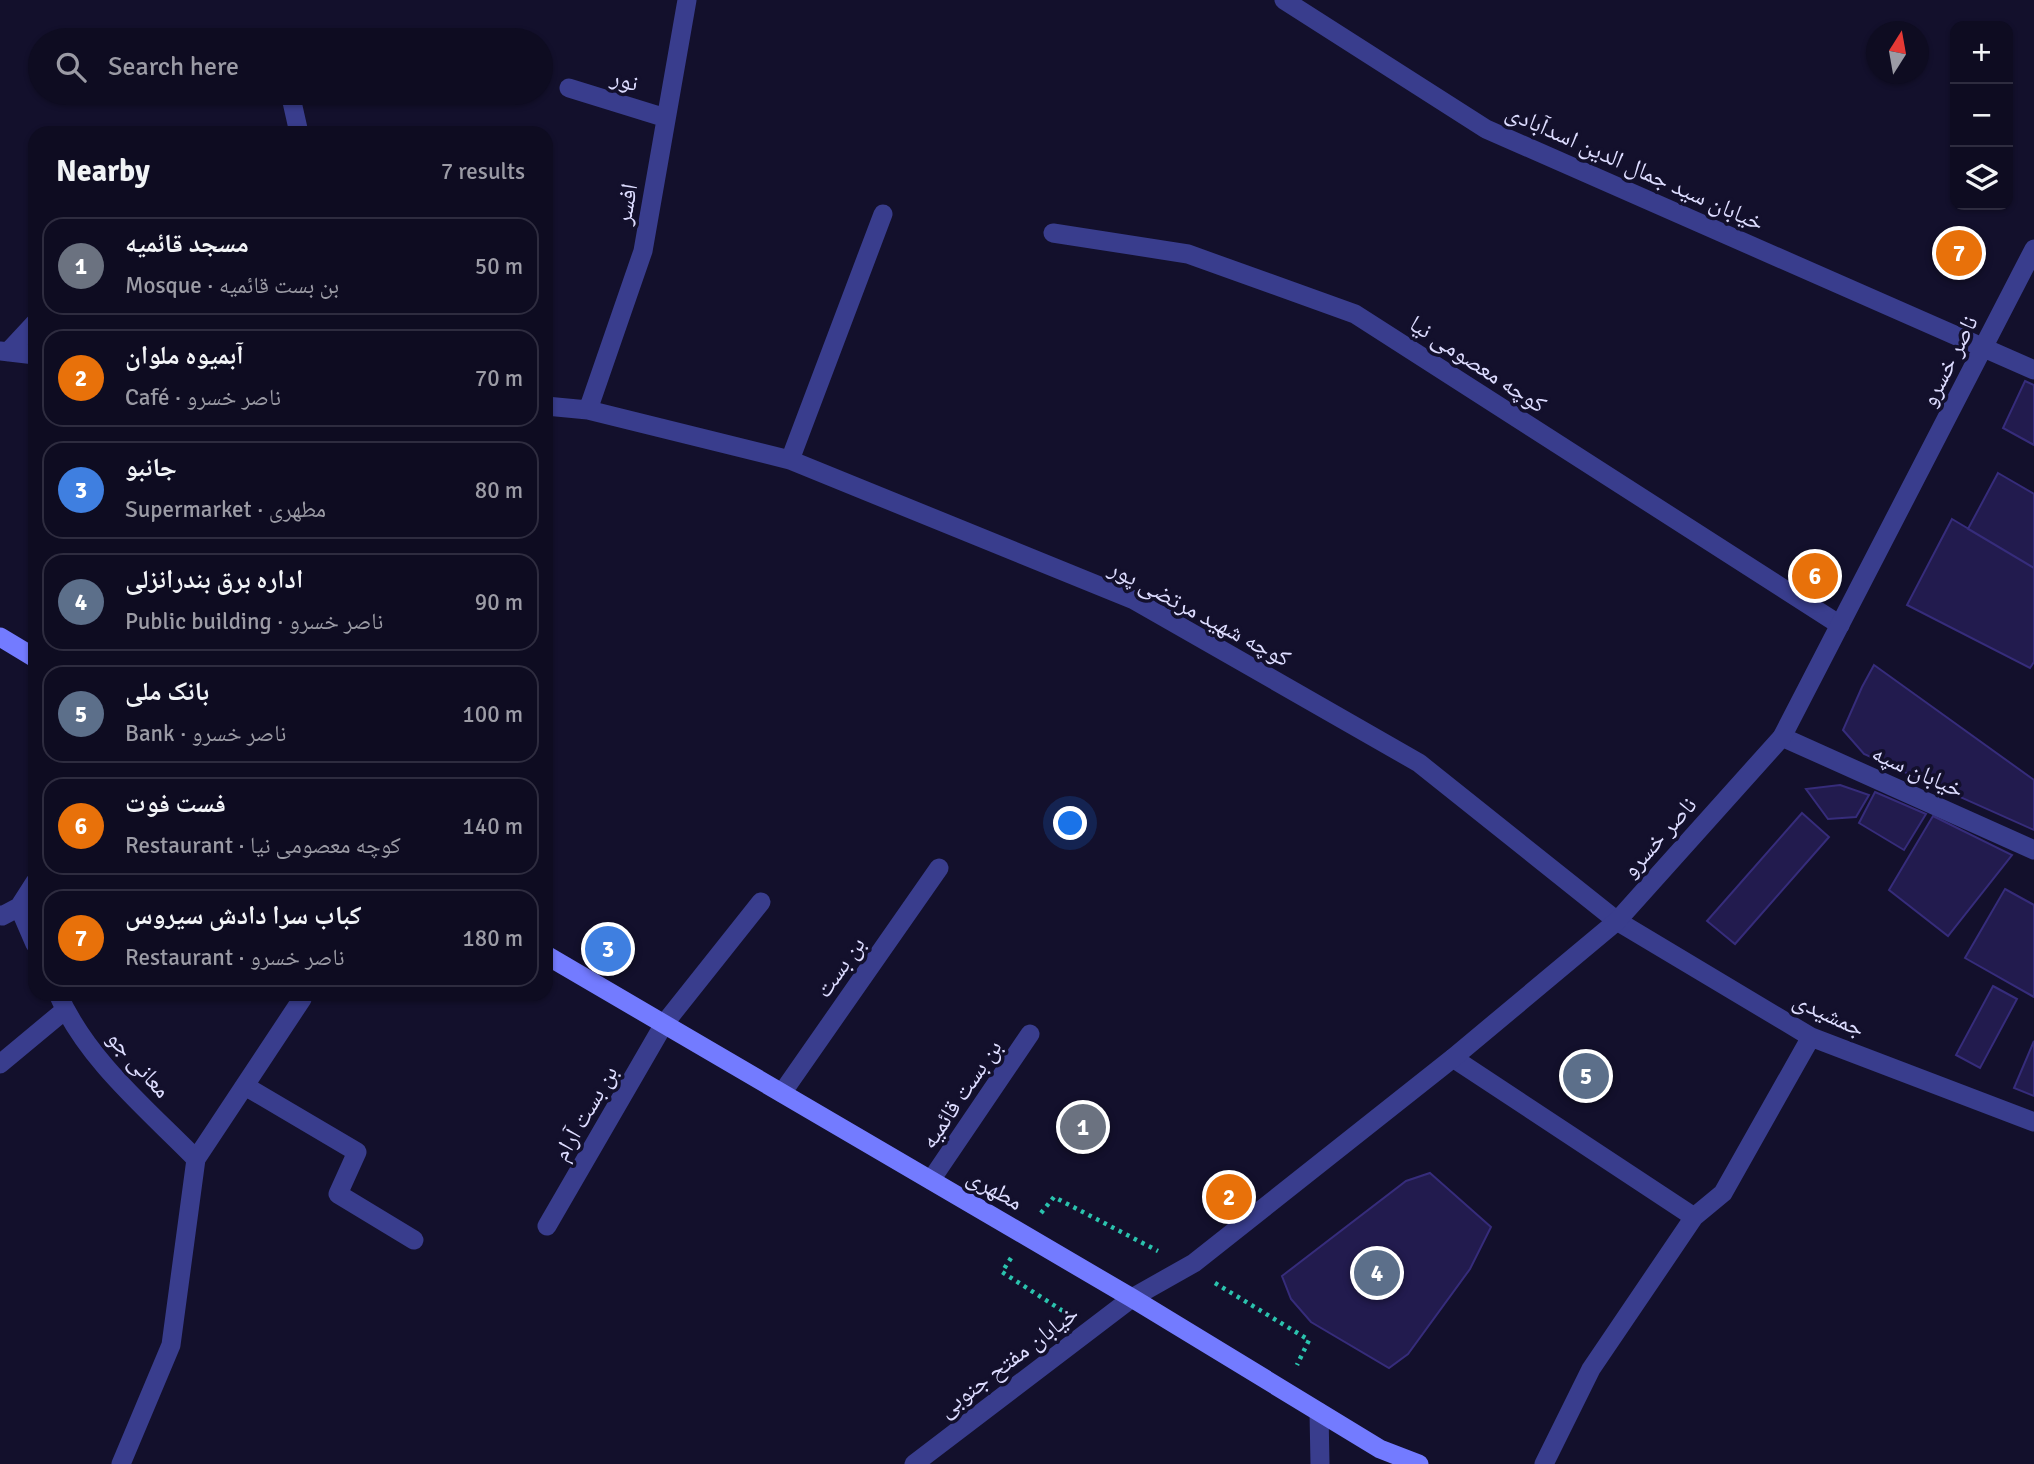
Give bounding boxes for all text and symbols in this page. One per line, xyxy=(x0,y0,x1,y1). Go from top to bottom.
north arrow xyxy=(1866,21,1929,84)
map controls xyxy=(1950,21,2013,210)
button: + xyxy=(1950,21,2013,84)
search box xyxy=(28,28,553,105)
icon: search xyxy=(52,48,90,86)
text: Search here xyxy=(108,51,239,83)
street label: نور xyxy=(607,61,642,98)
button: − xyxy=(1950,84,2013,147)
street label: خیابان سید جمال الدین اسدآبادی xyxy=(1501,96,1769,238)
button: layers xyxy=(1950,147,2013,210)
text: Nearby xyxy=(56,153,150,190)
text: 7 results xyxy=(441,157,525,186)
street label: افسر xyxy=(607,181,644,228)
pin: 7 xyxy=(1936,227,1982,279)
text: مسجد قائمیه xyxy=(125,228,249,260)
text: 1 xyxy=(75,252,87,281)
text: 50 m xyxy=(475,252,523,281)
text: Mosque · بن بست قائمیه xyxy=(125,271,339,300)
street label: کوچه معصومی نیا xyxy=(1404,309,1552,419)
street label: ناصر خسرو xyxy=(1913,310,1985,412)
text: آبمیوه ملوان xyxy=(125,340,244,372)
text: 2 xyxy=(75,364,87,393)
text: 70 m xyxy=(475,364,523,393)
text: Café · ناصر خسرو xyxy=(125,383,281,412)
text: جانبو xyxy=(125,452,177,484)
text: 3 xyxy=(75,476,87,505)
text: 80 m xyxy=(475,476,523,505)
text: Supermarket · مطهری xyxy=(125,495,326,524)
pin: 6 xyxy=(1792,550,1838,602)
street label: کوچه شهید مرتضی پور xyxy=(1103,552,1296,673)
text: اداره برق بندرانزلی xyxy=(125,564,303,596)
text: 4 xyxy=(75,588,87,617)
text: 90 m xyxy=(475,588,523,617)
text: Public building · ناصر خسرو xyxy=(125,607,383,636)
text: بانک ملی xyxy=(125,676,209,708)
text: 5 xyxy=(75,700,87,729)
text: 100 m xyxy=(462,700,523,729)
text: Bank · ناصر خسرو xyxy=(125,719,286,748)
street label: خیابان سپه xyxy=(1867,738,1969,804)
text: فست فوت xyxy=(125,788,226,820)
street label: ناصر خسرو xyxy=(1615,790,1703,884)
your location xyxy=(1053,806,1087,840)
text: 6 xyxy=(75,812,87,841)
text: 140 m xyxy=(462,812,523,841)
text: Restaurant · کوچه معصومی نیا xyxy=(125,831,401,860)
text: کباب سرا دادش سیروس xyxy=(125,900,362,932)
pin: 3 xyxy=(585,923,631,975)
text: 7 xyxy=(75,924,87,953)
text: 180 m xyxy=(462,924,523,953)
street label: بن بست xyxy=(808,931,872,1003)
text: Restaurant · ناصر خسرو xyxy=(125,943,345,972)
street label: جمشیدی xyxy=(1788,984,1870,1044)
street label: معانی جو xyxy=(100,1024,178,1104)
street label: بن بست قائمیه xyxy=(913,1034,1009,1154)
pin: 5 xyxy=(1563,1050,1609,1102)
street label: بن بست آرام xyxy=(546,1060,625,1167)
pin: 1 xyxy=(1060,1101,1106,1153)
street label: مطهری xyxy=(962,1161,1028,1217)
pin: 2 xyxy=(1206,1171,1252,1223)
pin: 4 xyxy=(1354,1247,1400,1299)
street label: خیابان مفتح جنوبی xyxy=(932,1298,1084,1424)

